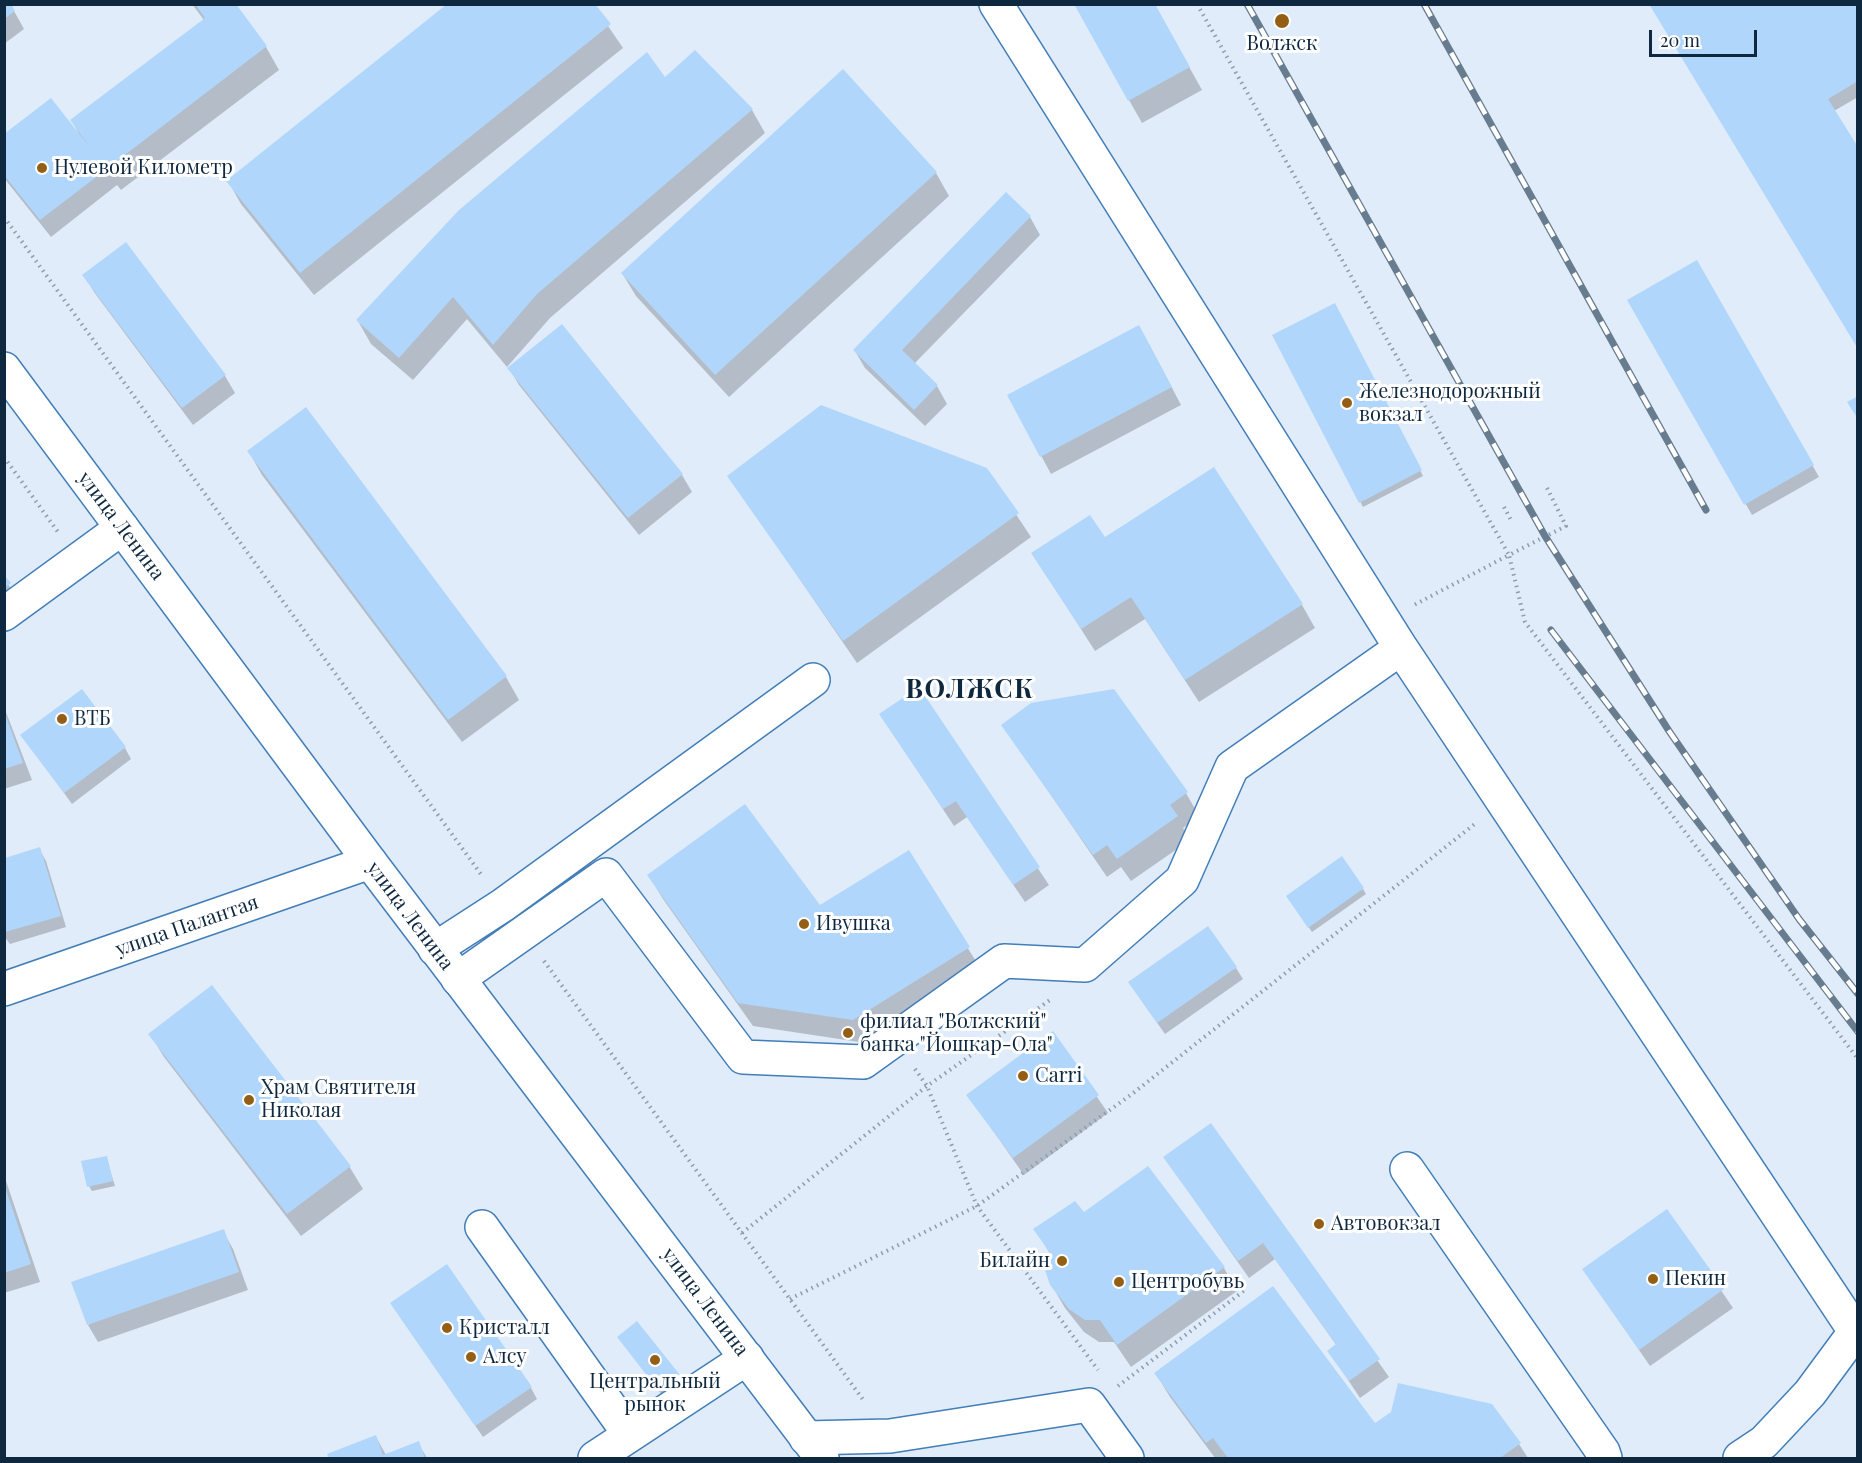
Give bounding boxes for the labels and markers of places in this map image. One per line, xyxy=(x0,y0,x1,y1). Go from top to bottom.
marker: Волжск xyxy=(1273,12,1291,30)
place label: Волжск xyxy=(1247,32,1317,56)
place label: Нулевой Километр xyxy=(54,156,233,180)
marker: Нулевой Километр xyxy=(35,161,49,175)
place label: Железнодорожный вокзал xyxy=(1359,380,1541,427)
marker: Железнодорожный вокзал xyxy=(1340,396,1354,410)
place label: ВТБ xyxy=(74,707,111,731)
marker: ВТБ xyxy=(55,712,69,726)
place label: Ивушка xyxy=(816,912,891,936)
marker: Ивушка xyxy=(797,917,811,931)
place label: филиал "Волжский" банка "Йошкар-Ола" xyxy=(860,1010,1053,1057)
marker: филиал "Волжский" банка "Йошкар-Ола" xyxy=(841,1026,855,1040)
place label: Carri xyxy=(1035,1064,1082,1088)
marker: Carri xyxy=(1016,1069,1030,1083)
place label: Храм Святителя Николая xyxy=(261,1076,416,1123)
marker: Храм Святителя Николая xyxy=(242,1093,256,1107)
place label: Автовокзал xyxy=(1331,1212,1440,1236)
marker: Автовокзал xyxy=(1312,1217,1326,1231)
place label: Билайн xyxy=(980,1249,1050,1273)
marker: Билайн xyxy=(1055,1254,1069,1268)
place label: Пекин xyxy=(1665,1267,1726,1291)
place label: Центробувь xyxy=(1131,1270,1244,1294)
marker: Пекин xyxy=(1646,1272,1660,1286)
marker: Центробувь xyxy=(1112,1275,1126,1289)
place label: Кристалл xyxy=(459,1316,550,1340)
marker: Кристалл xyxy=(440,1321,454,1335)
place label: Алсу xyxy=(483,1345,527,1369)
marker: Алсу xyxy=(464,1350,478,1364)
marker: Центральный рынок xyxy=(648,1353,662,1367)
place label: Центральный рынок xyxy=(589,1370,721,1417)

